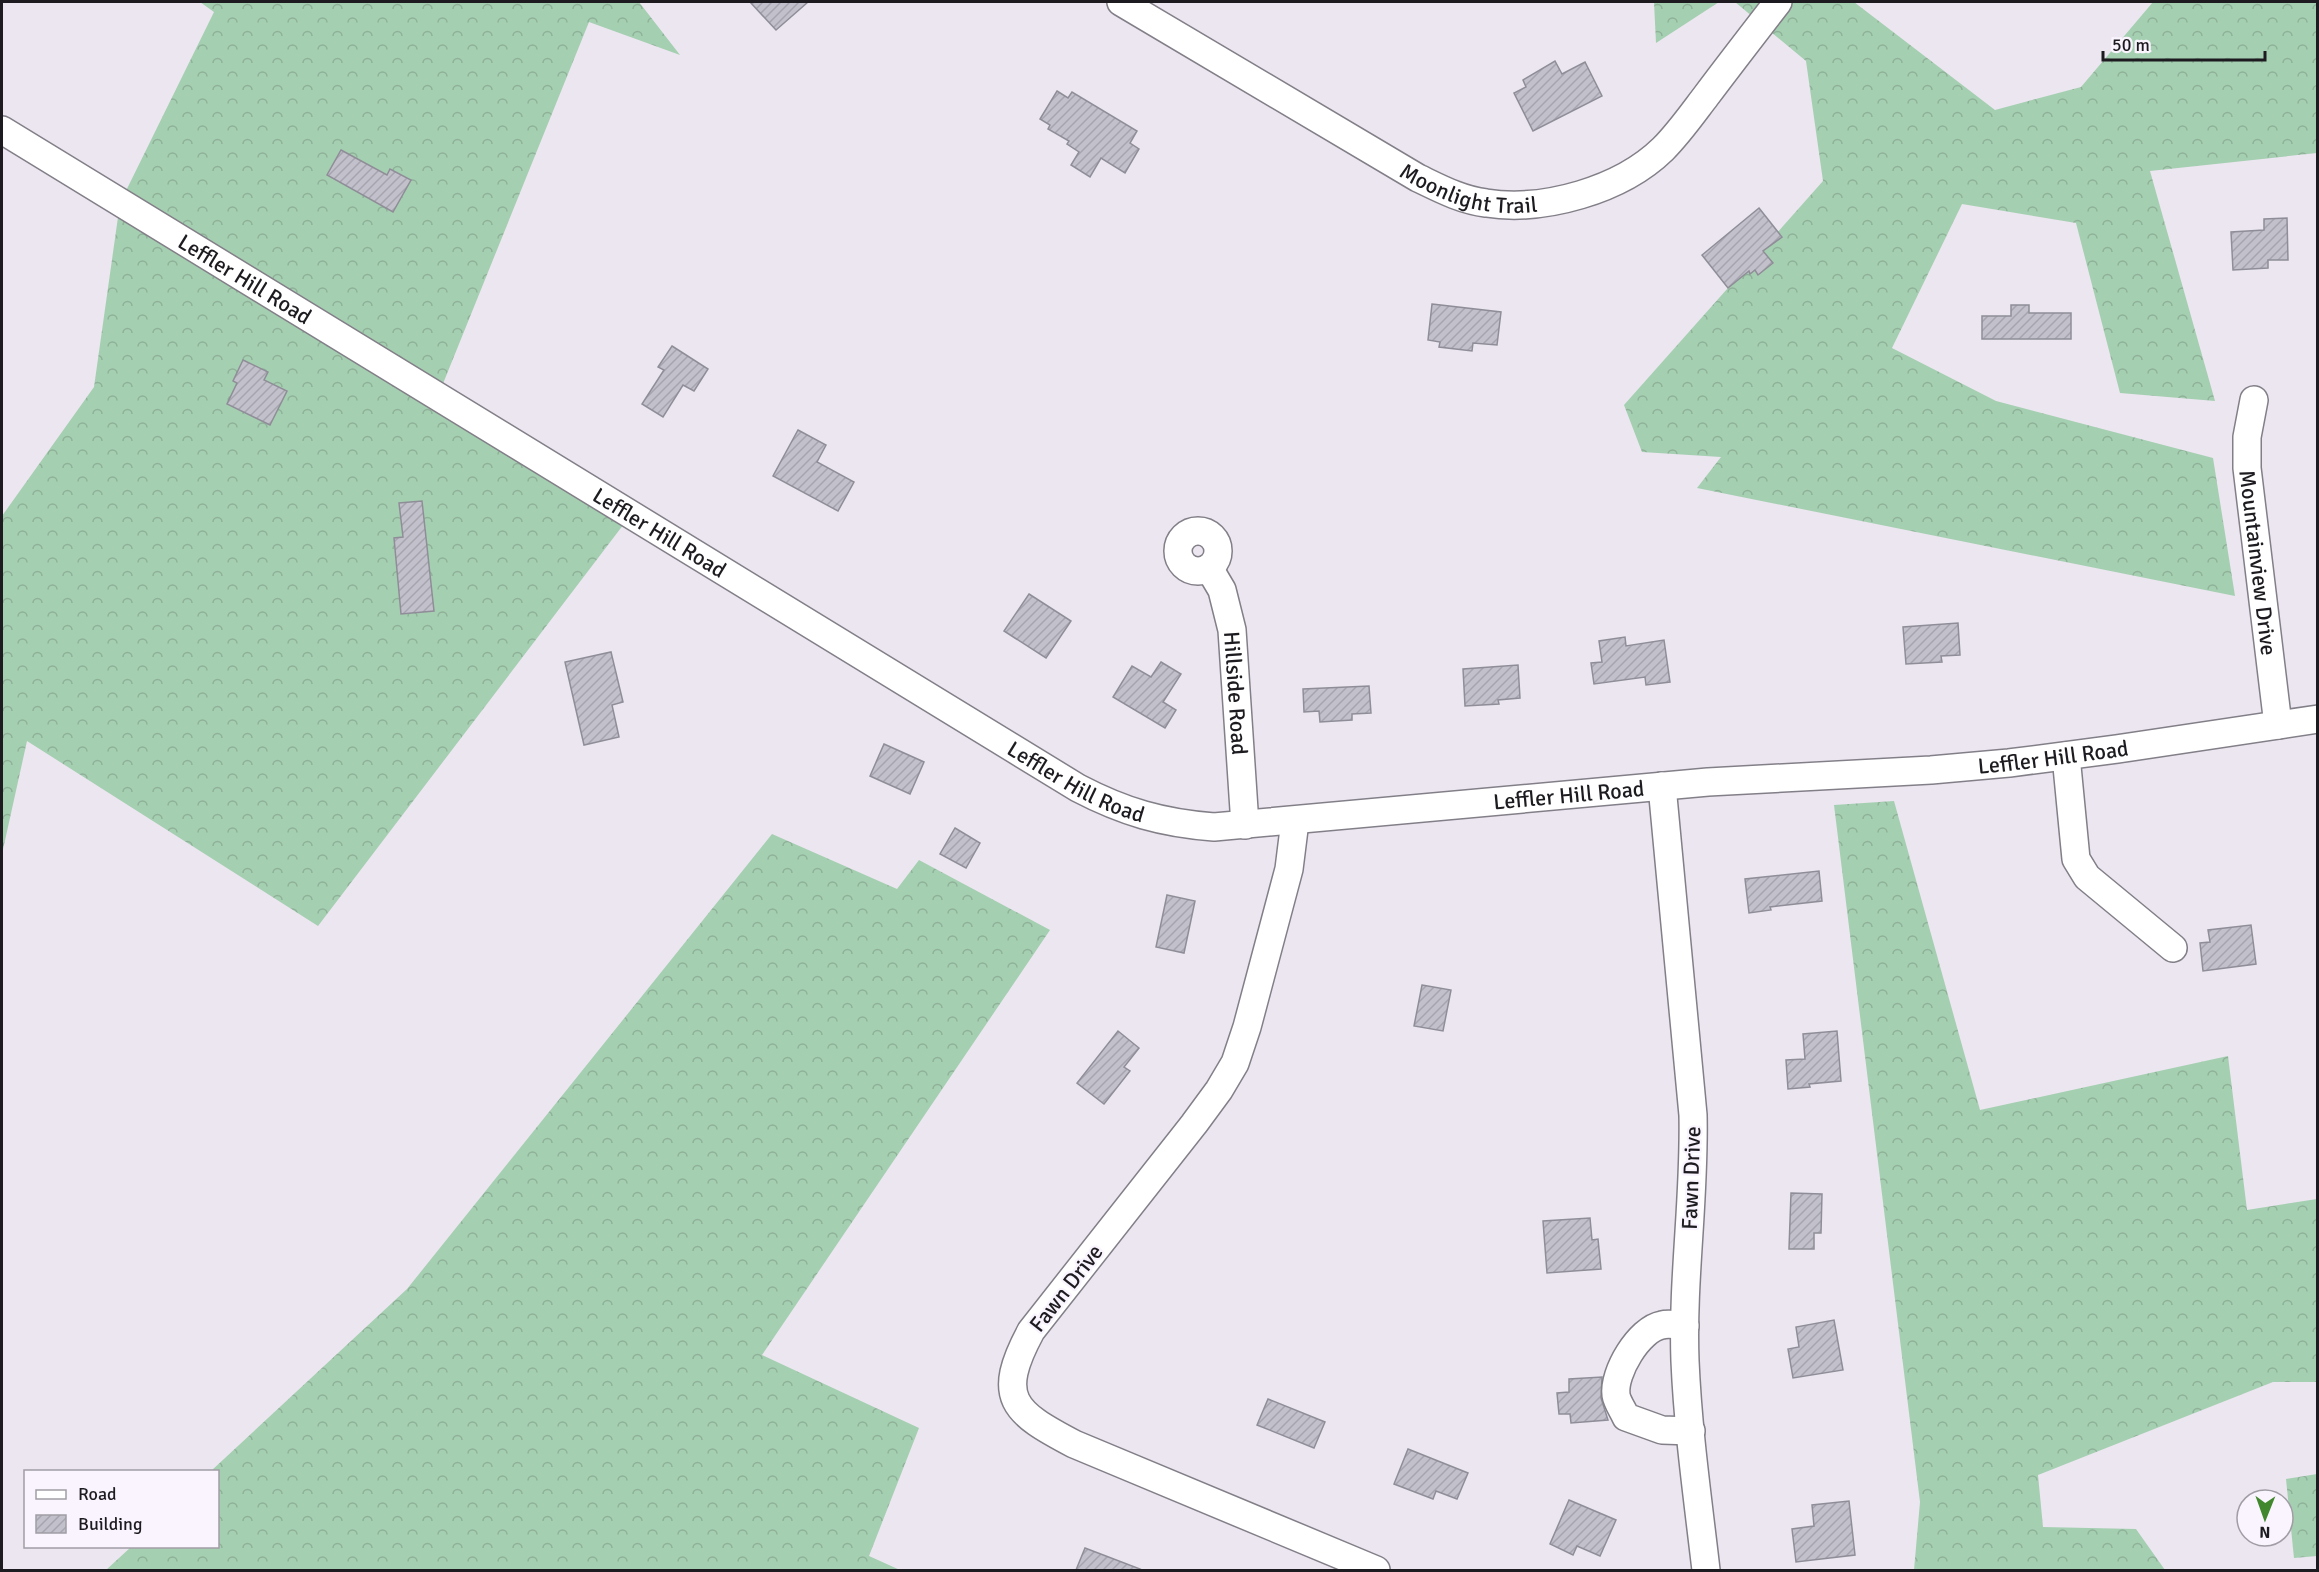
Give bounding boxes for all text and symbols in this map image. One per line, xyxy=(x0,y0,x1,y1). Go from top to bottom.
scale bar xyxy=(2103,24,2265,62)
text: 50 m xyxy=(2112,34,2150,56)
street label: Moonlight Trail xyxy=(1395,157,1538,219)
street label: Leffler Hill Road xyxy=(173,228,317,330)
street label: Mountainview Drive xyxy=(2234,469,2283,657)
street label: Leffler Hill Road xyxy=(588,481,731,583)
street label: Hillside Road xyxy=(1219,630,1254,756)
street label: Leffler Hill Road xyxy=(1977,734,2130,779)
street label: Leffler Hill Road xyxy=(1003,735,1148,828)
street label: Leffler Hill Road xyxy=(1492,774,1645,815)
street label: Fawn Drive xyxy=(1676,1126,1706,1230)
street label: Fawn Drive xyxy=(1023,1239,1109,1337)
legend xyxy=(24,1470,219,1548)
text: Road xyxy=(78,1483,117,1505)
north arrow xyxy=(2235,1488,2295,1548)
text: Building xyxy=(78,1513,142,1535)
text: N xyxy=(2259,1522,2270,1542)

